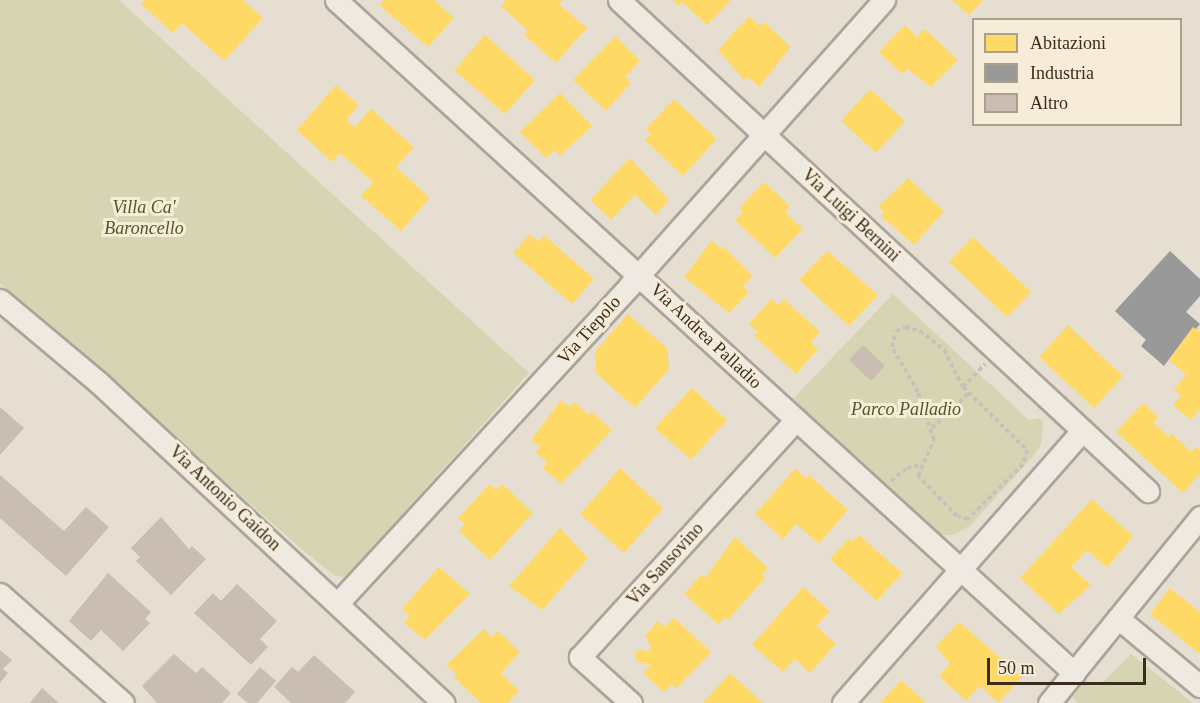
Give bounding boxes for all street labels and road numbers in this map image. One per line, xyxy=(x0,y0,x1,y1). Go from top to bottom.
street label: Via Luigi Bernini xyxy=(797,164,905,266)
street label: Via Andrea Palladio xyxy=(645,278,767,394)
street label: Via Tiepolo xyxy=(553,291,625,369)
street label: Via Antonio Gaidon xyxy=(164,440,286,556)
street label: Via Sansovino xyxy=(622,518,708,610)

